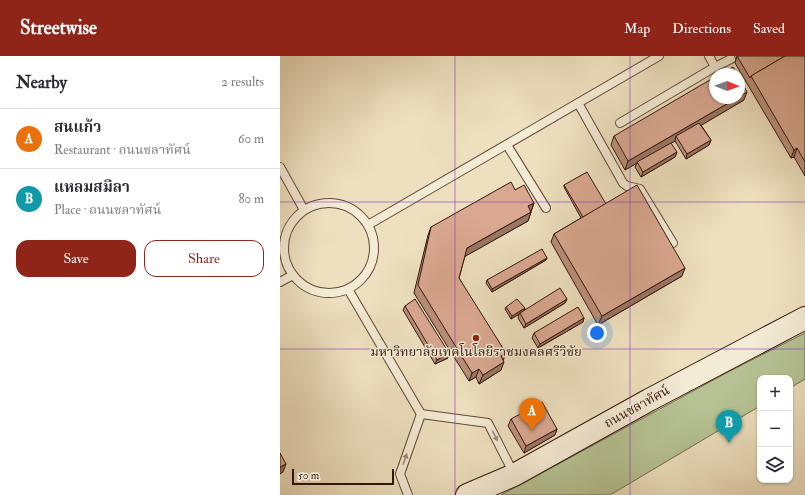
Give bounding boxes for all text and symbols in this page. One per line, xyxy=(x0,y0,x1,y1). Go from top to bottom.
text: Streetwise xyxy=(20,16,97,40)
text: Map xyxy=(624,20,650,37)
text: Directions xyxy=(672,20,731,37)
text: Saved xyxy=(753,20,785,37)
north arrow xyxy=(709,68,745,104)
text: Nearby xyxy=(16,72,67,93)
text: 2 results xyxy=(221,74,264,90)
text: สนแก้ว xyxy=(54,118,101,137)
text: A xyxy=(25,131,33,147)
text: 60 m xyxy=(238,131,264,147)
text: Restaurant · ถนนชลาทัศน์ xyxy=(54,142,191,158)
text: แหลมสมิลา xyxy=(54,178,130,197)
text: B xyxy=(25,191,33,207)
text: 80 m xyxy=(238,191,264,207)
text: Place · ถนนชลาทัศน์ xyxy=(54,202,161,218)
button: Save xyxy=(16,240,136,277)
button: Share xyxy=(144,240,264,277)
your location xyxy=(587,323,607,343)
marker: มหาวิทยาลัยเทคโนโลยีราชมงคลศรีวิชัย xyxy=(471,333,481,343)
place label: มหาวิทยาลัยเทคโนโลยีราชมงคลศรีวิชัย xyxy=(370,343,582,360)
map controls xyxy=(757,375,793,483)
button: + xyxy=(757,375,793,411)
street label: ถนนชลาทัศน์ xyxy=(601,382,673,432)
pin: A xyxy=(519,398,545,431)
pin: B xyxy=(716,410,742,443)
button: − xyxy=(757,411,793,447)
one-way arrow xyxy=(492,430,498,442)
button: layers xyxy=(757,447,793,483)
one-way arrow xyxy=(402,452,408,464)
scale bar xyxy=(292,467,394,486)
text: 50 m xyxy=(298,469,319,482)

